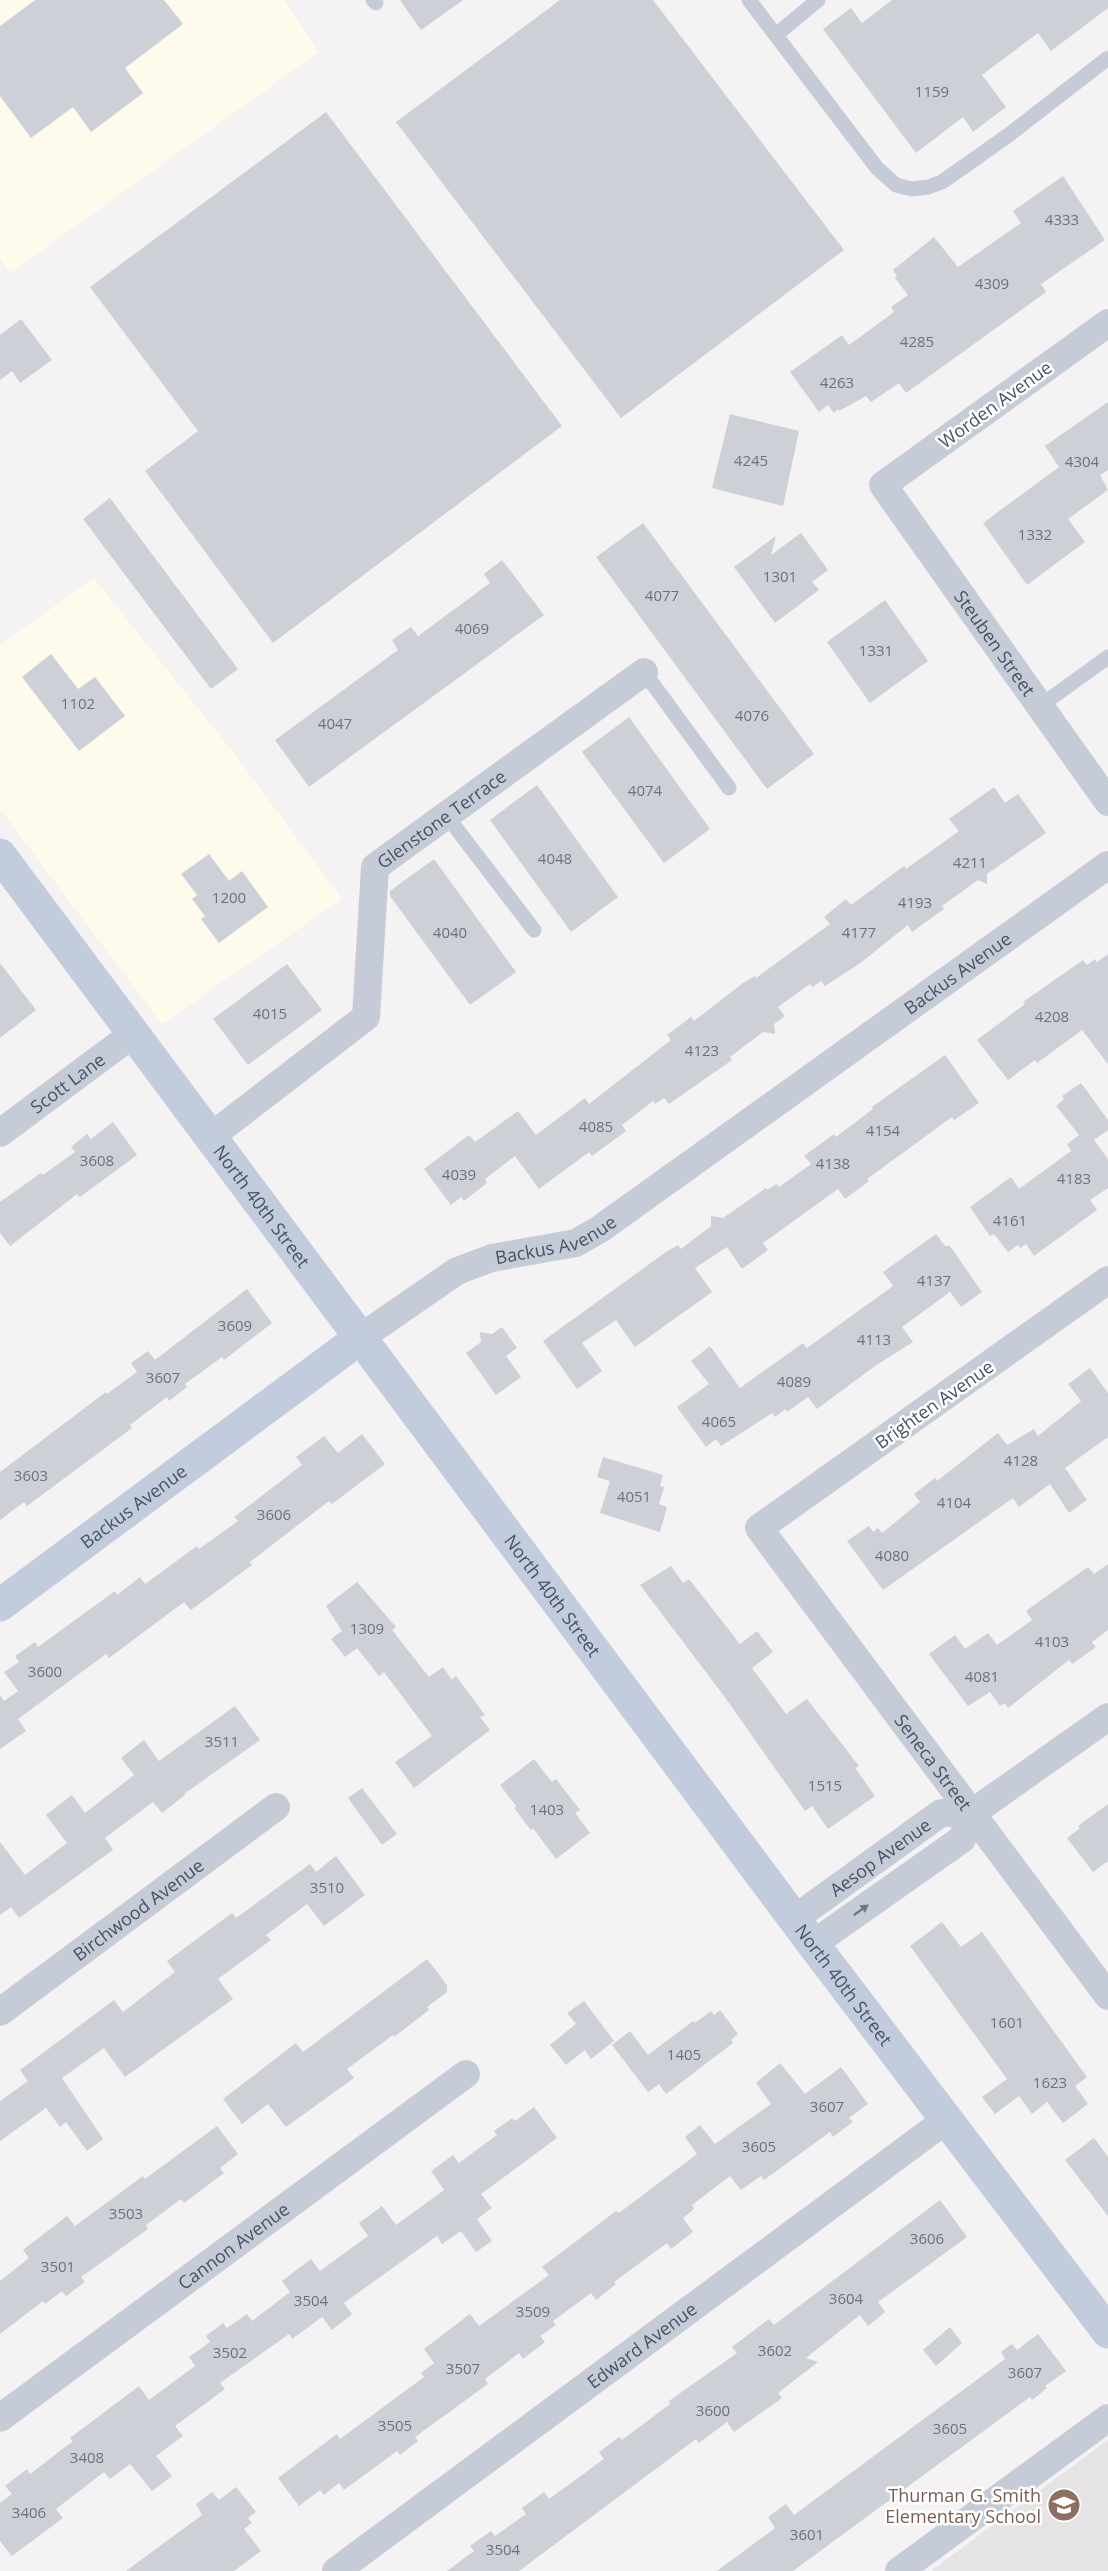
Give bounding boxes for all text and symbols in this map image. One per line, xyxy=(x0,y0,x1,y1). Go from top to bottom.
house number: 1159 xyxy=(915,81,949,101)
house number: 4333 xyxy=(1045,209,1079,229)
house number: 4309 xyxy=(975,273,1009,293)
house number: 4285 xyxy=(900,331,934,351)
street label: Worden Avenue xyxy=(934,355,1056,453)
house number: 4263 xyxy=(820,372,854,392)
house number: 4245 xyxy=(734,450,768,470)
house number: 4304 xyxy=(1065,451,1100,471)
house number: 1332 xyxy=(1018,524,1052,544)
house number: 1301 xyxy=(763,566,797,586)
house number: 4077 xyxy=(645,585,679,605)
street label: Steuben Street xyxy=(949,585,1041,701)
house number: 4069 xyxy=(455,618,489,638)
house number: 1331 xyxy=(859,640,893,660)
house number: 1102 xyxy=(61,693,95,713)
house number: 4076 xyxy=(735,705,769,725)
house number: 4047 xyxy=(318,713,352,733)
street label: Glenstone Terrace xyxy=(372,764,511,874)
house number: 4074 xyxy=(628,780,663,800)
house number: 4048 xyxy=(538,848,572,868)
house number: 4211 xyxy=(953,852,987,872)
house number: 1200 xyxy=(212,887,246,907)
house number: 4193 xyxy=(898,892,932,912)
house number: 4040 xyxy=(433,922,467,942)
house number: 4177 xyxy=(842,922,876,942)
street label: Backus Avenue xyxy=(899,926,1016,1020)
house number: 4015 xyxy=(253,1003,287,1023)
house number: 4208 xyxy=(1035,1006,1069,1026)
house number: 4123 xyxy=(685,1040,719,1060)
street label: Scott Lane xyxy=(25,1047,110,1119)
house number: 4085 xyxy=(579,1116,613,1136)
house number: 4154 xyxy=(866,1120,901,1140)
street label: North 40th Street xyxy=(208,1140,316,1272)
house number: 3608 xyxy=(80,1150,114,1170)
house number: 4138 xyxy=(816,1153,850,1173)
house number: 4039 xyxy=(442,1164,476,1184)
house number: 4183 xyxy=(1057,1168,1091,1188)
street label: Backus Avenue xyxy=(493,1209,621,1269)
house number: 4161 xyxy=(993,1210,1027,1230)
house number: 4137 xyxy=(917,1270,951,1290)
house number: 3609 xyxy=(218,1315,252,1335)
house number: 4113 xyxy=(857,1329,891,1349)
street label: Brighten Avenue xyxy=(870,1354,998,1454)
house number: 3607 xyxy=(146,1367,180,1387)
house number: 4089 xyxy=(777,1371,811,1391)
house number: 4065 xyxy=(702,1411,736,1431)
house number: 4128 xyxy=(1004,1450,1038,1470)
street label: Backus Avenue xyxy=(75,1459,191,1554)
house number: 3603 xyxy=(14,1465,48,1485)
house number: 4051 xyxy=(617,1486,651,1506)
house number: 4104 xyxy=(937,1492,972,1512)
house number: 3606 xyxy=(257,1504,291,1524)
street label: North 40th Street xyxy=(499,1529,606,1661)
house number: 4080 xyxy=(875,1545,909,1565)
house number: 1309 xyxy=(350,1618,384,1638)
house number: 4103 xyxy=(1035,1631,1069,1651)
house number: 3600 xyxy=(28,1661,62,1681)
house number: 4081 xyxy=(965,1666,999,1686)
street label: Seneca Street xyxy=(890,1709,977,1815)
house number: 3511 xyxy=(205,1731,239,1751)
house number: 1515 xyxy=(808,1775,842,1795)
house number: 1403 xyxy=(530,1799,564,1819)
street label: Aesop Avenue xyxy=(825,1812,935,1902)
street label: Birchwood Avenue xyxy=(68,1853,208,1966)
house number: 3510 xyxy=(310,1877,344,1897)
one-way arrow xyxy=(853,1905,869,1917)
street label: North 40th Street xyxy=(790,1919,898,2050)
house number: 1601 xyxy=(990,2012,1024,2032)
house number: 1405 xyxy=(667,2044,701,2064)
house number: 1623 xyxy=(1033,2072,1067,2092)
house number: 3607 xyxy=(810,2096,844,2116)
house number: 3605 xyxy=(742,2136,776,2156)
street label: Cannon Avenue xyxy=(173,2197,294,2295)
house number: 3503 xyxy=(109,2203,143,2223)
house number: 3606 xyxy=(910,2228,944,2248)
house number: 3501 xyxy=(41,2256,75,2276)
house number: 3604 xyxy=(829,2288,864,2308)
house number: 3504 xyxy=(294,2290,329,2310)
street label: Edward Avenue xyxy=(582,2297,701,2394)
house number: 3509 xyxy=(516,2301,550,2321)
house number: 3602 xyxy=(758,2340,792,2360)
house number: 3502 xyxy=(213,2342,247,2362)
house number: 3507 xyxy=(446,2358,480,2378)
house number: 3607 xyxy=(1008,2362,1042,2382)
house number: 3600 xyxy=(696,2400,730,2420)
house number: 3505 xyxy=(378,2415,412,2435)
house number: 3605 xyxy=(933,2418,967,2438)
house number: 3408 xyxy=(70,2447,104,2467)
place label: Thurman G. Smith Elementary School xyxy=(885,2483,1041,2528)
school or university icon: Thurman G. Smith Elementary School xyxy=(1046,2487,1082,2523)
house number: 3406 xyxy=(12,2502,46,2522)
house number: 3601 xyxy=(790,2524,824,2544)
house number: 3504 xyxy=(486,2539,521,2559)

